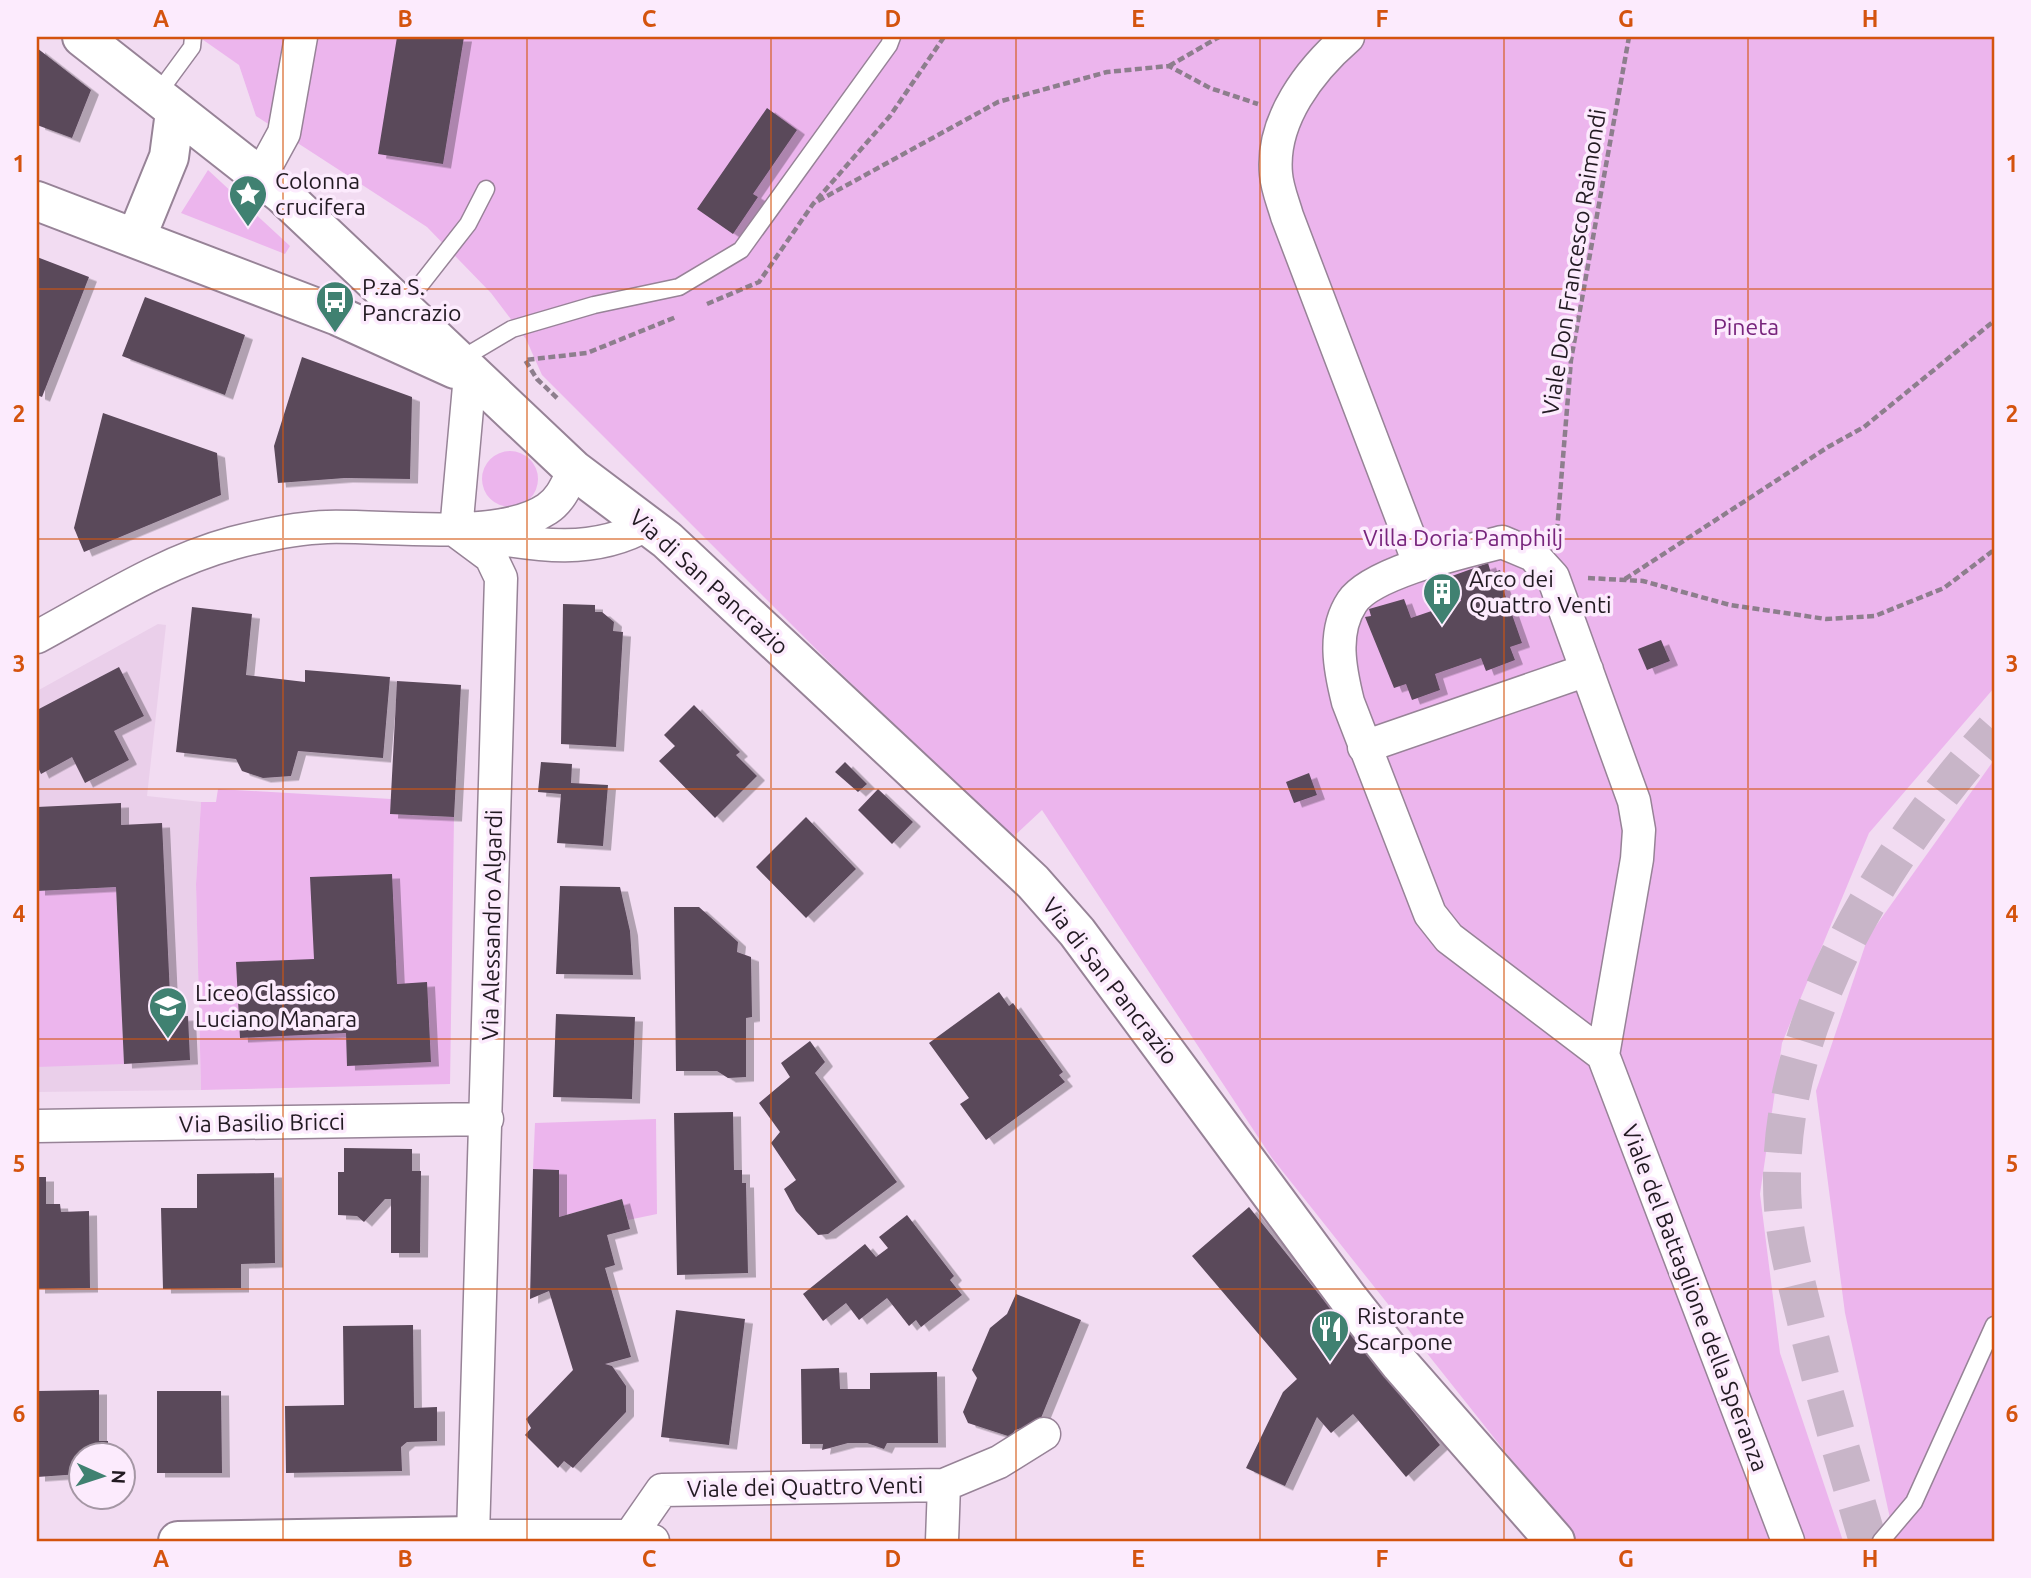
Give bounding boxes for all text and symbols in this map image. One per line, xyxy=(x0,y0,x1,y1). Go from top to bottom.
text: A xyxy=(153,6,169,31)
text: B xyxy=(397,6,413,31)
text: C xyxy=(642,6,657,31)
text: D xyxy=(885,6,901,31)
text: E xyxy=(1131,6,1145,31)
text: F xyxy=(1376,6,1389,31)
text: G xyxy=(1618,6,1634,31)
text: H xyxy=(1862,6,1878,31)
street label: Viale Don Francesco Raimondi xyxy=(1537,107,1610,417)
text: 1 xyxy=(13,151,25,176)
text: 1 xyxy=(2006,151,2018,176)
place label: Colonna crucifera xyxy=(275,168,366,219)
place icon: Colonna crucifera xyxy=(227,173,269,228)
place label: P.za S. Pancrazio xyxy=(362,274,461,325)
bus stop icon: P.za S. Pancrazio xyxy=(314,279,356,334)
park label: Pineta xyxy=(1713,314,1779,339)
text: 2 xyxy=(13,401,25,426)
text: 2 xyxy=(2006,401,2018,426)
street label: Via di San Pancrazio xyxy=(625,504,793,659)
park label: Villa Doria Pamphilj xyxy=(1363,525,1563,550)
place label: Arco dei Quattro Venti xyxy=(1469,566,1612,617)
building icon: Arco dei Quattro Venti xyxy=(1421,571,1463,626)
text: 3 xyxy=(13,651,25,676)
text: 3 xyxy=(2006,651,2018,676)
street label: Via Alessandro Algardi xyxy=(477,809,506,1041)
street label: Via di San Pancrazio xyxy=(1038,893,1183,1069)
text: 4 xyxy=(13,901,26,926)
text: 4 xyxy=(2006,901,2019,926)
place label: Liceo Classico Luciano Manara xyxy=(195,980,357,1031)
school or university icon: Liceo Classico Luciano Manara xyxy=(147,985,189,1040)
street label: Via Basilio Bricci xyxy=(179,1109,345,1136)
street label: Viale del Battaglione della Speranza xyxy=(1618,1121,1773,1475)
text: 5 xyxy=(13,1151,25,1176)
text: 5 xyxy=(2006,1151,2018,1176)
place label: Ristorante Scarpone xyxy=(1357,1303,1465,1354)
restaurant icon: Ristorante Scarpone xyxy=(1309,1308,1351,1363)
text: 6 xyxy=(13,1401,26,1426)
text: 6 xyxy=(2006,1401,2019,1426)
north arrow xyxy=(66,1442,136,1512)
text: N xyxy=(108,1469,130,1485)
street label: Viale dei Quattro Venti xyxy=(687,1472,923,1501)
text: A xyxy=(153,1546,169,1571)
text: B xyxy=(397,1546,413,1571)
text: C xyxy=(642,1546,657,1571)
text: D xyxy=(885,1546,901,1571)
text: E xyxy=(1131,1546,1145,1571)
text: F xyxy=(1376,1546,1389,1571)
text: G xyxy=(1618,1546,1634,1571)
text: H xyxy=(1862,1546,1878,1571)

